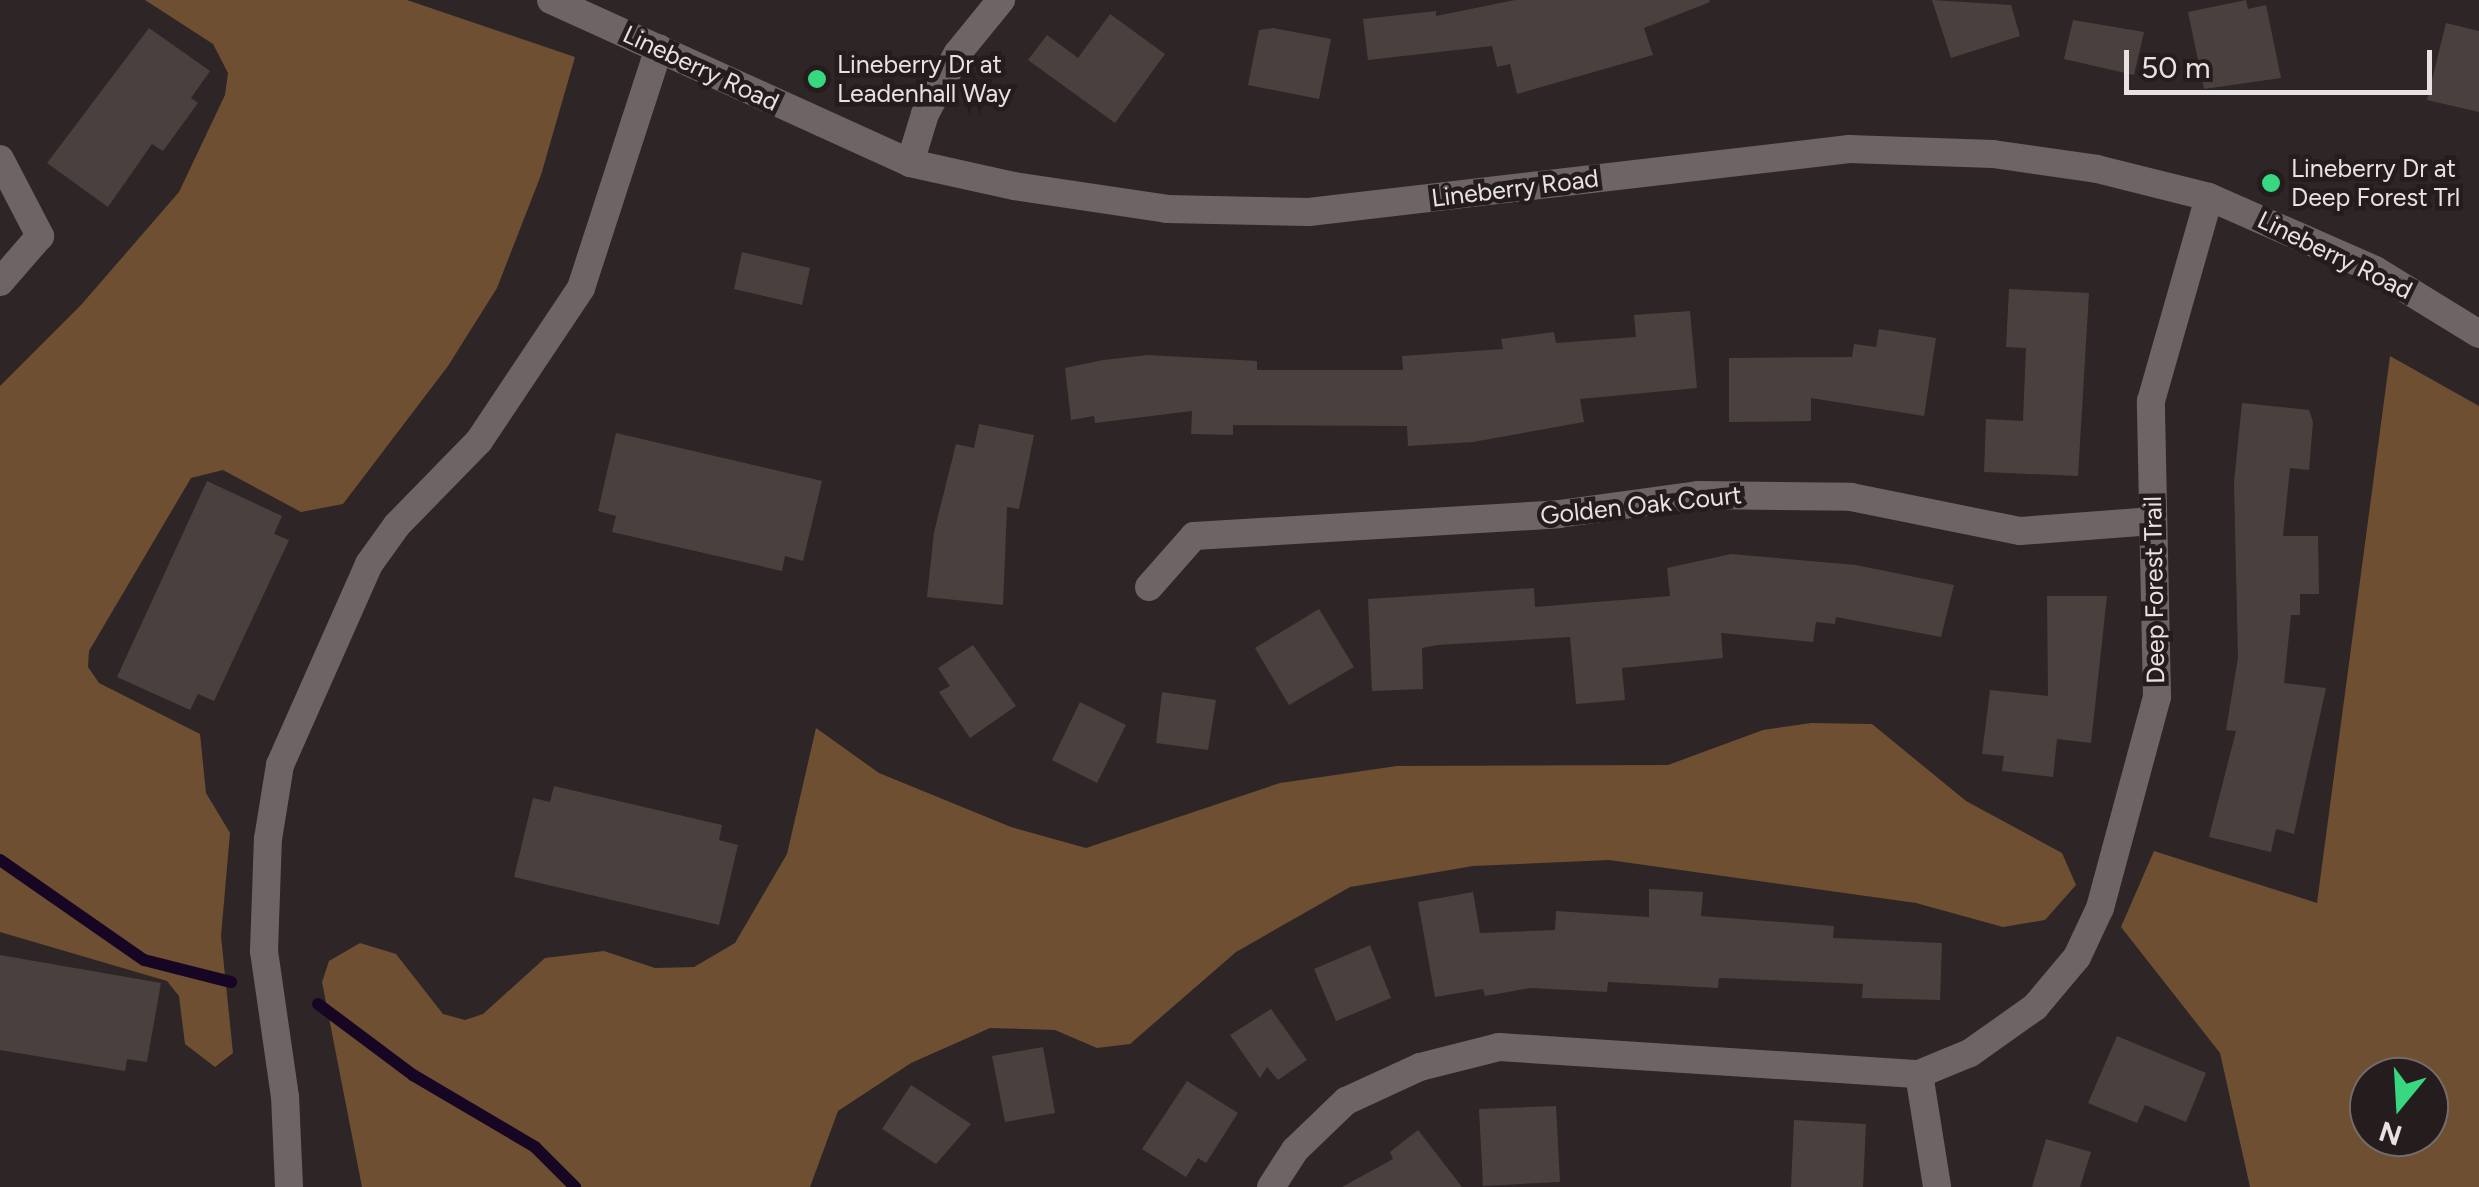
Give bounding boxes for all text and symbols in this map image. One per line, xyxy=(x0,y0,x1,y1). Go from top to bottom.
street label: Lineberry Road xyxy=(618,19,784,117)
scale bar xyxy=(2129,30,2436,92)
text: 50 m xyxy=(2141,49,2210,86)
place label: Lineberry Dr at Leadenhall Way xyxy=(837,50,1011,109)
marker: Lineberry Dr at Leadenhall Way xyxy=(806,68,828,90)
place label: Lineberry Dr at Deep Forest Trl xyxy=(2291,154,2460,213)
street label: Lineberry Road xyxy=(1430,163,1600,213)
marker: Lineberry Dr at Deep Forest Trl xyxy=(2260,172,2282,194)
street label: Lineberry Road xyxy=(2253,205,2417,305)
street label: Golden Oak Court xyxy=(1539,480,1743,530)
street label: Deep Forest Trail xyxy=(2137,496,2171,684)
north arrow xyxy=(2349,1057,2449,1157)
text: N xyxy=(2375,1114,2406,1153)

